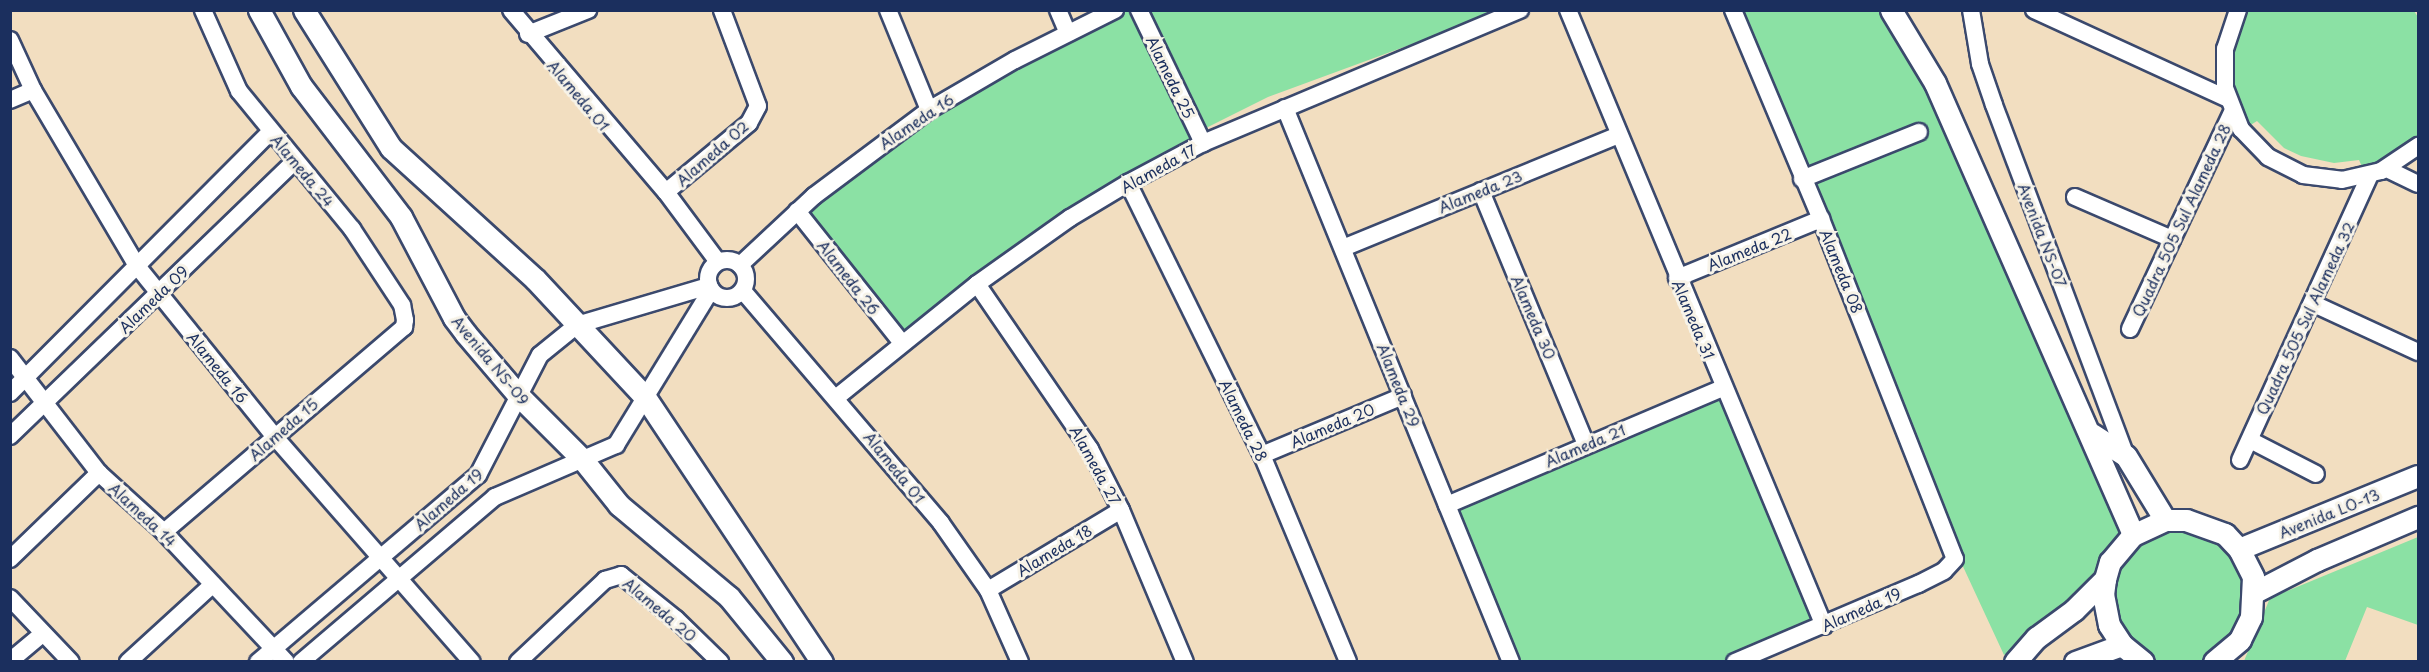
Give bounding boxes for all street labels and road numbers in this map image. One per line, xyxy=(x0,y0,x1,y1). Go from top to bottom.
street label: Alameda 25 xyxy=(1143,33,1199,121)
street label: Alameda 01 xyxy=(544,56,614,134)
street label: Alameda 16 xyxy=(875,89,957,153)
street label: Alameda 02 xyxy=(672,117,752,189)
street label: Quadra 505 Sul Alameda 28 xyxy=(2128,121,2234,319)
street label: Alameda 24 xyxy=(268,130,338,210)
street label: Alameda 17 xyxy=(1117,140,1199,196)
street label: Alameda 23 xyxy=(1435,166,1525,216)
street label: Avenida NS-07 xyxy=(2015,181,2071,289)
street label: Quadra 505 Sul Alameda 32 xyxy=(2252,218,2358,418)
street label: Alameda 22 xyxy=(1704,224,1794,274)
street label: Alameda 08 xyxy=(1817,226,1867,316)
street label: Alameda 26 xyxy=(814,236,884,318)
street label: Alameda 09 xyxy=(115,262,191,336)
street label: Alameda 30 xyxy=(1508,272,1560,362)
street label: Alameda 31 xyxy=(1669,277,1719,361)
street label: Avenida NS-09 xyxy=(449,312,533,408)
street label: Alameda 16 xyxy=(184,328,252,406)
street label: Alameda 29 xyxy=(1374,341,1424,429)
street label: Alameda 28 xyxy=(1216,376,1272,464)
street label: Alameda 15 xyxy=(245,394,321,464)
street label: Alameda 20 xyxy=(1287,399,1377,451)
street label: Alameda 21 xyxy=(1542,420,1628,470)
street label: Alameda 27 xyxy=(1067,422,1125,508)
street label: Alameda 01 xyxy=(861,428,929,506)
street label: Alameda 19 xyxy=(410,465,486,533)
street label: Alameda 14 xyxy=(106,478,180,550)
street label: Avenida LO-13 xyxy=(2276,485,2382,541)
street label: Alameda 18 xyxy=(1013,520,1095,580)
street label: Alameda 20 xyxy=(620,573,700,645)
street label: Alameda 19 xyxy=(1819,584,1903,634)

